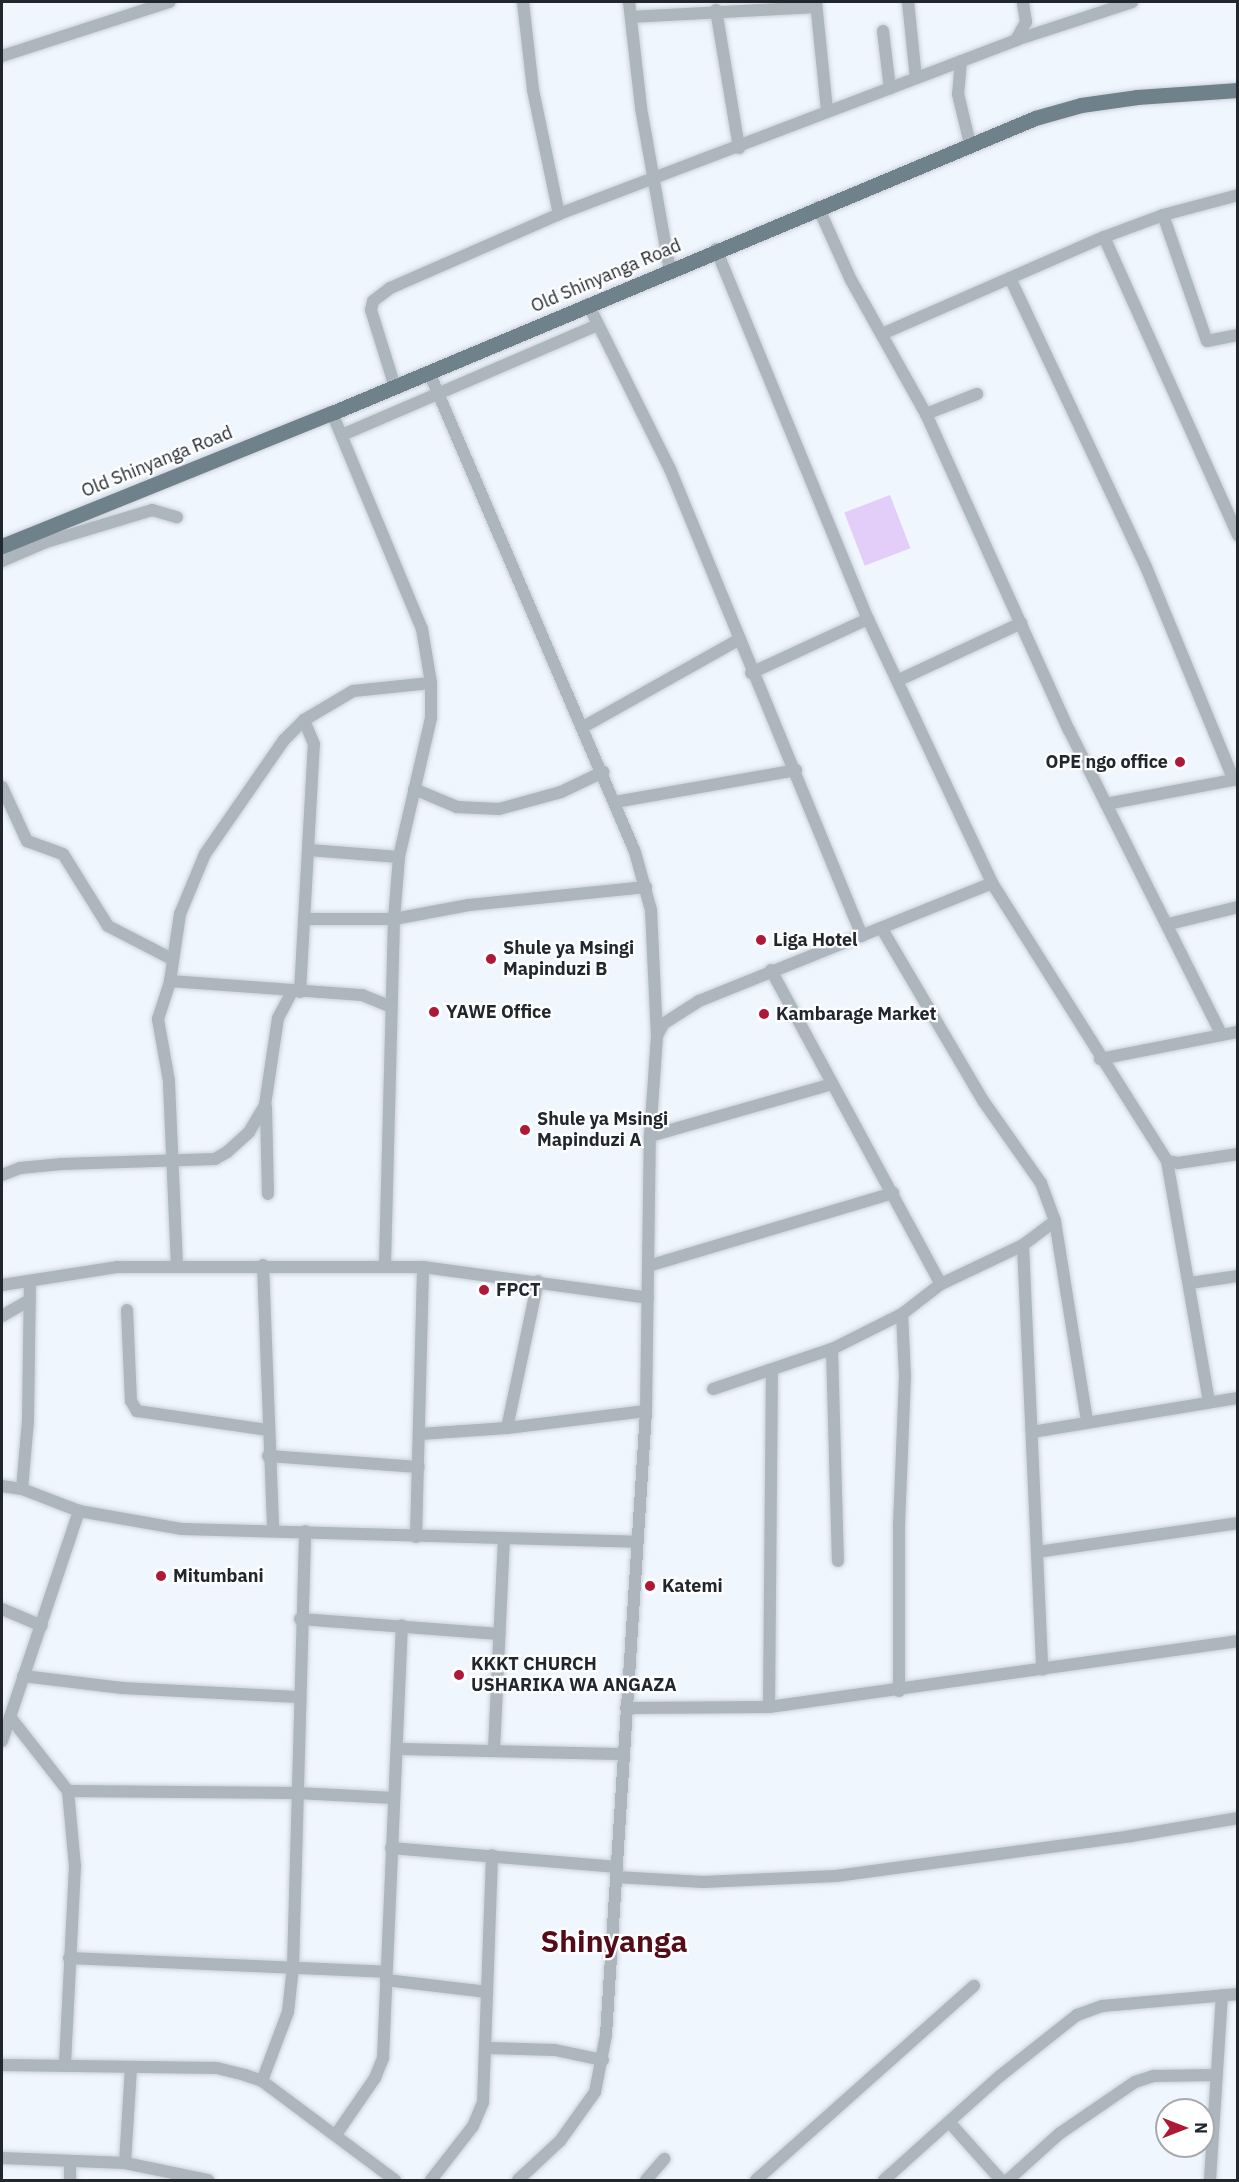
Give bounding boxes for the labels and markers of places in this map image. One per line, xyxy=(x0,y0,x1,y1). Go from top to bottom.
place label: OPE ngo office xyxy=(1046,751,1168,773)
marker: OPE ngo office xyxy=(1173,755,1187,769)
place label: Liga Hotel xyxy=(773,929,858,951)
marker: Liga Hotel xyxy=(754,933,768,947)
place label: Shule ya Msingi Mapinduzi B xyxy=(503,938,634,980)
marker: Shule ya Msingi Mapinduzi B xyxy=(484,952,498,966)
place label: YAWE Office xyxy=(446,1001,551,1023)
place label: Kambarage Market xyxy=(776,1003,936,1025)
marker: YAWE Office xyxy=(427,1005,441,1019)
marker: Kambarage Market xyxy=(757,1007,771,1021)
place label: Shule ya Msingi Mapinduzi A xyxy=(537,1109,668,1152)
marker: Shule ya Msingi Mapinduzi A xyxy=(518,1123,532,1137)
place label: FPCT xyxy=(496,1279,541,1301)
marker: FPCT xyxy=(477,1283,491,1297)
place label: Mitumbani xyxy=(173,1565,264,1587)
marker: Mitumbani xyxy=(154,1569,168,1583)
place label: Katemi xyxy=(662,1575,723,1597)
marker: Katemi xyxy=(643,1579,657,1593)
place label: KKKT CHURCH USHARIKA WA ANGAZA xyxy=(471,1654,677,1696)
marker: KKKT CHURCH USHARIKA WA ANGAZA xyxy=(452,1668,466,1682)

